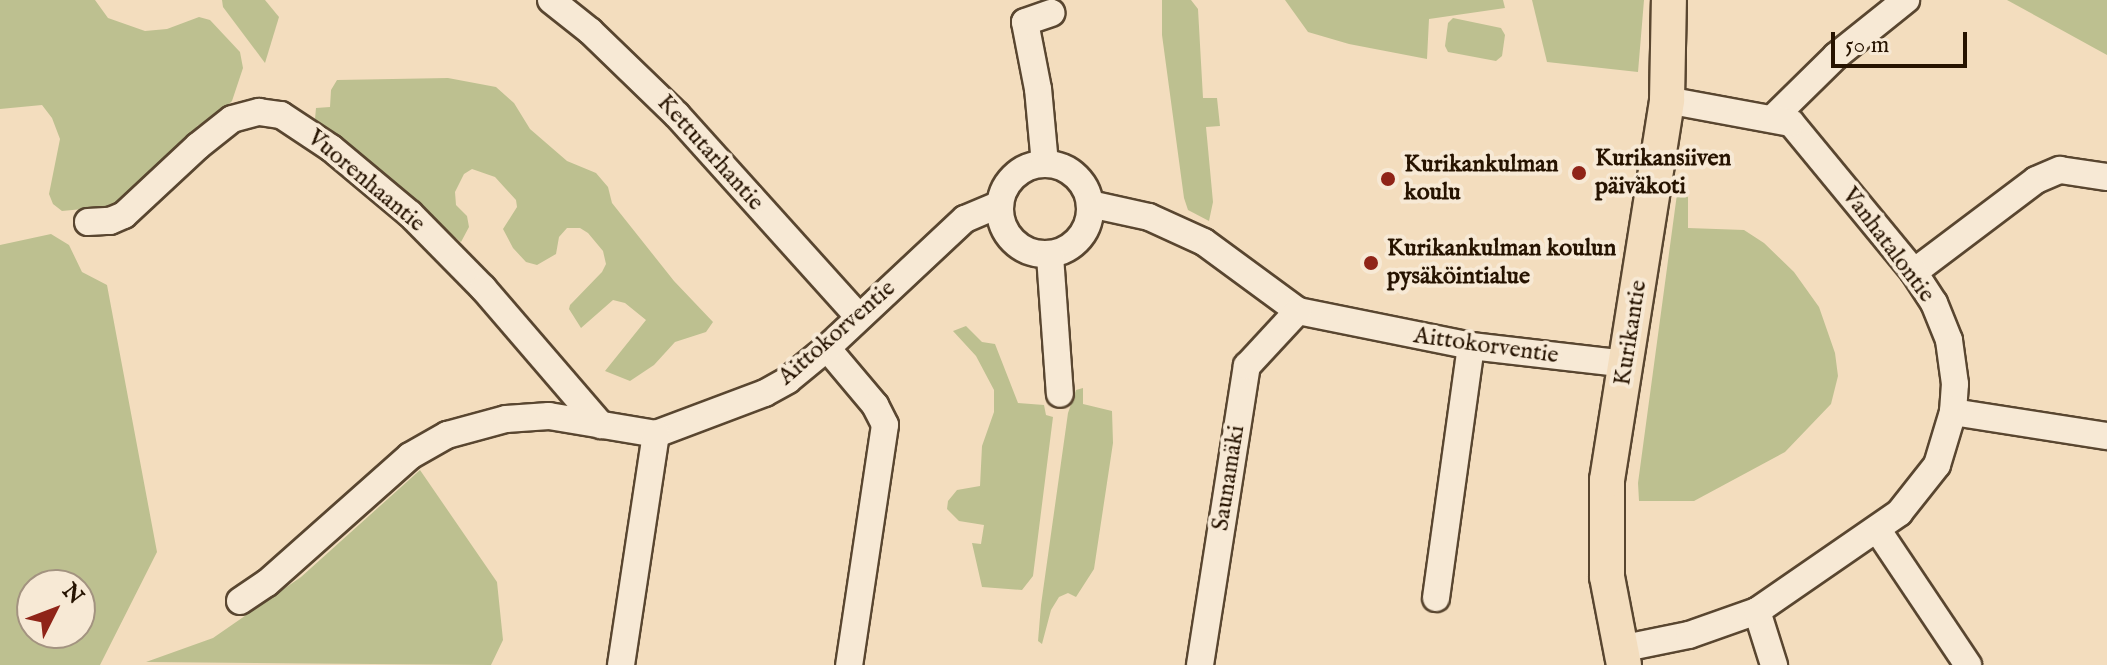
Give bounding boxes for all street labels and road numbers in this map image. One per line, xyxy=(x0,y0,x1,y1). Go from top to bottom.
street label: Kettutarhantie xyxy=(650,89,770,217)
street label: Vuorenhaantie xyxy=(301,123,431,239)
street label: Vanhatalontie xyxy=(1835,182,1941,308)
street label: Aittokorventie xyxy=(772,274,902,392)
street label: Kurikantie xyxy=(1608,278,1654,388)
street label: Aittokorventie xyxy=(1412,322,1560,370)
street label: Saunamäki xyxy=(1206,423,1252,533)

